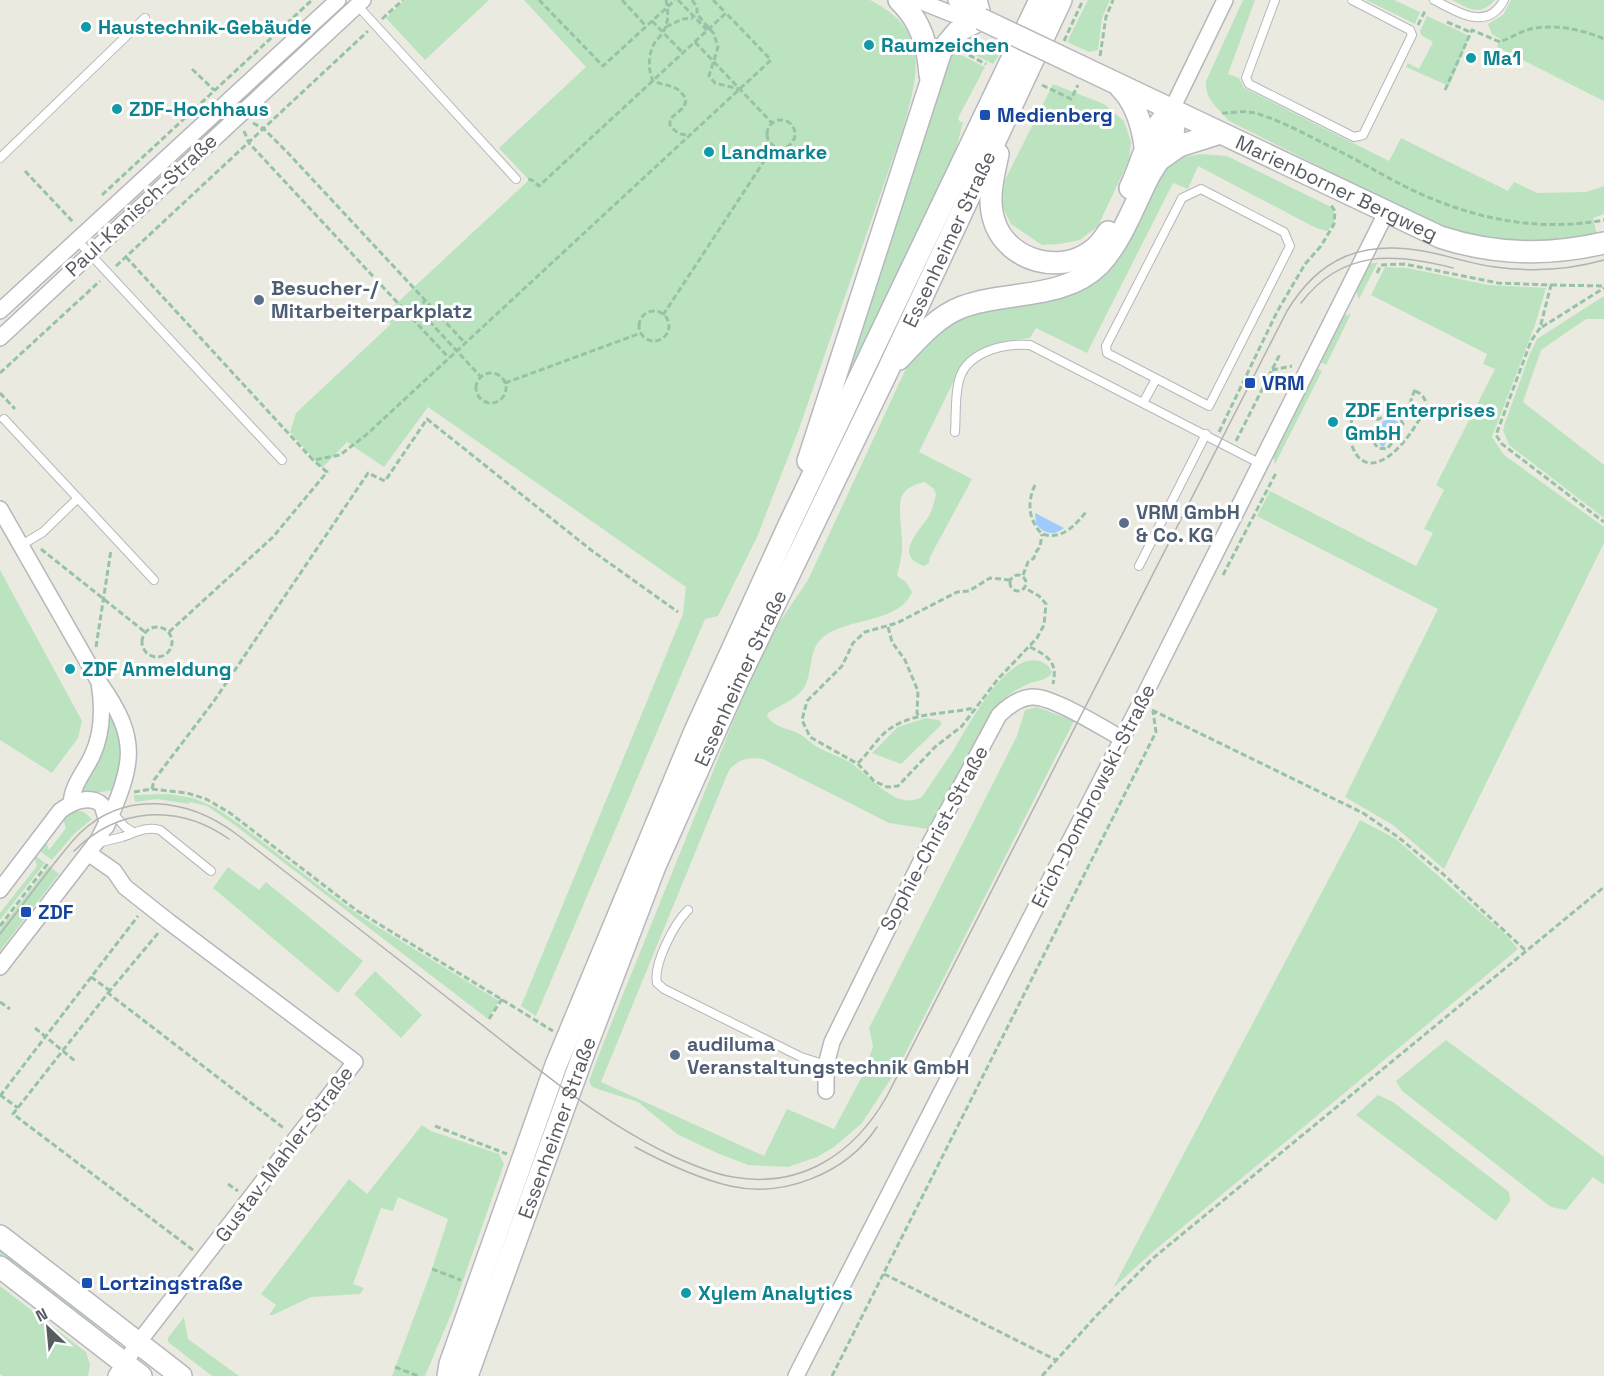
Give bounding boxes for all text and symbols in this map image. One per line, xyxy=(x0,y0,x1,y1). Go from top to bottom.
place label: Haustechnik-Gebäude xyxy=(98,14,312,40)
marker: Haustechnik-Gebäude xyxy=(79,20,93,34)
place label: Raumzeichen xyxy=(881,32,1009,58)
marker: Raumzeichen xyxy=(862,38,876,52)
place label: Ma1 xyxy=(1483,45,1521,71)
marker: Ma1 xyxy=(1464,51,1478,65)
place label: ZDF-Hochhaus xyxy=(129,96,269,122)
marker: ZDF-Hochhaus xyxy=(110,102,124,116)
place label: Medienberg xyxy=(997,102,1113,128)
marker: Medienberg xyxy=(978,108,992,122)
street label: Paul-Kanisch-Straße xyxy=(60,128,222,282)
street label: Marienborner Bergweg xyxy=(1232,129,1442,247)
place label: Landmarke xyxy=(721,139,827,165)
marker: Landmarke xyxy=(702,145,716,159)
street label: Essenheimer Straße xyxy=(897,147,1002,332)
place label: Besucher-/ Mitarbeiterparkplatz xyxy=(271,275,472,324)
marker: Besucher-/ Mitarbeiterparkplatz xyxy=(252,293,266,307)
place label: VRM xyxy=(1262,370,1305,396)
marker: VRM xyxy=(1243,376,1257,390)
place label: ZDF Enterprises GmbH xyxy=(1345,397,1495,446)
marker: ZDF Enterprises GmbH xyxy=(1326,415,1340,429)
place label: VRM GmbH & Co. KG xyxy=(1136,499,1240,548)
marker: VRM GmbH & Co. KG xyxy=(1117,516,1131,530)
street label: Essenheimer Straße xyxy=(688,586,793,770)
place label: ZDF Anmeldung xyxy=(82,656,231,682)
marker: ZDF Anmeldung xyxy=(63,662,77,676)
street label: Erich-Dombrowski-Straße xyxy=(1025,680,1161,912)
street label: Sophie-Christ-Straße xyxy=(874,741,994,935)
place label: ZDF xyxy=(38,899,74,925)
marker: ZDF xyxy=(19,905,33,919)
place label: audiluma Veranstaltungstechnik GmbH xyxy=(687,1031,969,1080)
street label: Essenheimer Straße xyxy=(512,1033,602,1222)
marker: audiluma Veranstaltungstechnik GmbH xyxy=(668,1048,682,1062)
street label: Gustav-Mahler-Straße xyxy=(209,1061,359,1247)
place label: Lortzingstraße xyxy=(99,1270,243,1296)
marker: Lortzingstraße xyxy=(80,1276,94,1290)
place label: Xylem Analytics xyxy=(698,1280,853,1306)
marker: Xylem Analytics xyxy=(679,1286,693,1300)
north arrow xyxy=(18,1298,78,1358)
text: N xyxy=(32,1303,51,1327)

